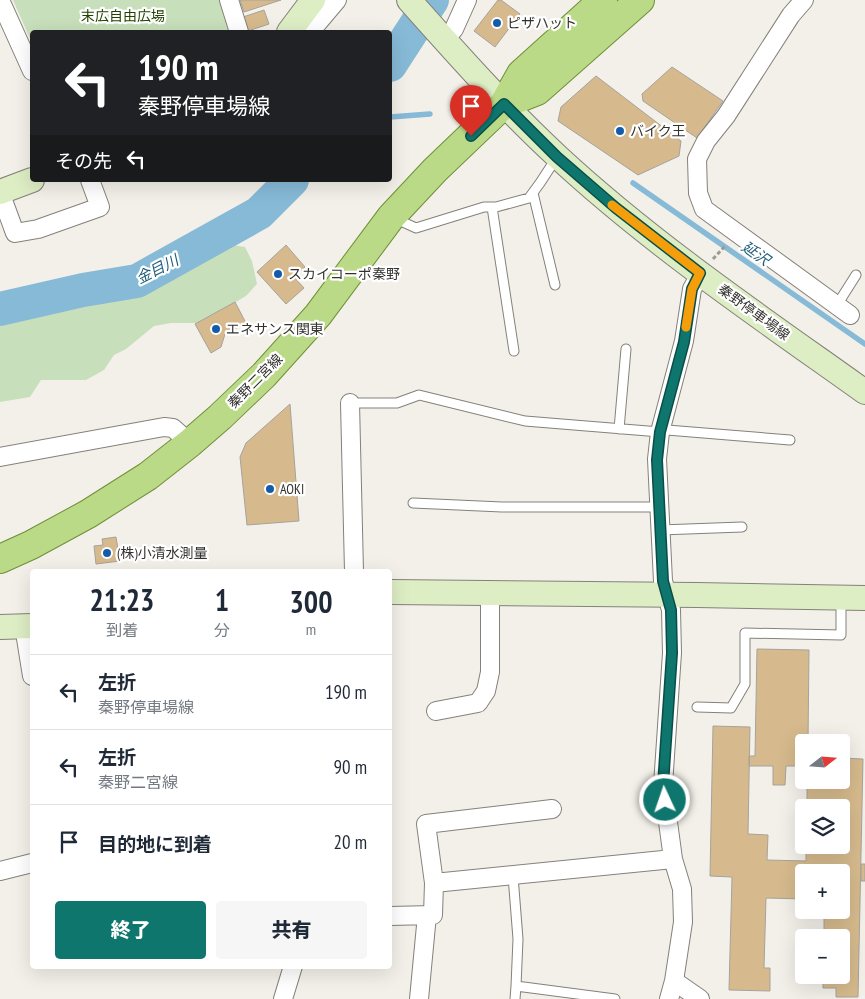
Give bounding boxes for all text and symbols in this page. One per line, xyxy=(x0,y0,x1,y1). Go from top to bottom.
park label: 末広自由広場 xyxy=(81,7,165,25)
place label: ピザハット xyxy=(507,14,577,32)
marker: ピザハット xyxy=(491,17,503,29)
text: 190 m xyxy=(138,44,219,90)
icon: left xyxy=(55,50,120,115)
pin xyxy=(450,85,492,136)
text: 秦野停車場線 xyxy=(138,92,270,120)
icon: arrive xyxy=(457,92,485,120)
place label: バイク王 xyxy=(630,122,686,140)
marker: バイク王 xyxy=(614,125,626,137)
icon: left xyxy=(122,145,150,173)
text: その先 xyxy=(55,149,112,173)
water label: 延沢 xyxy=(738,237,775,271)
water label: 金目川 xyxy=(133,249,183,288)
place label: スカイコーポ秦野 xyxy=(288,265,400,283)
marker: スカイコーポ秦野 xyxy=(272,268,284,280)
street label: 秦野停車場線 xyxy=(715,280,793,344)
place label: エネサンス関東 xyxy=(226,320,324,338)
marker: エネサンス関東 xyxy=(210,323,222,335)
street label: 秦野二宮線 xyxy=(224,350,286,412)
place label: AOKI xyxy=(280,480,304,498)
marker: AOKI xyxy=(264,483,276,495)
place label: (株)小清水測量 xyxy=(117,544,208,562)
marker: (株)小清水測量 xyxy=(101,547,113,559)
text: 21:23 xyxy=(90,580,154,619)
text: 1 xyxy=(215,580,229,619)
text: 300 xyxy=(289,582,332,621)
text: m xyxy=(306,619,316,639)
text: 到着 xyxy=(106,620,138,640)
text: 分 xyxy=(214,620,230,640)
text: 左折 xyxy=(98,670,136,694)
icon: left xyxy=(55,678,83,706)
text: 190 m xyxy=(325,680,367,704)
text: 秦野停車場線 xyxy=(98,697,194,717)
north arrow xyxy=(795,734,850,789)
map controls xyxy=(795,734,850,984)
text: 左折 xyxy=(98,745,136,769)
icon: left xyxy=(55,753,83,781)
text: 90 m xyxy=(334,755,367,779)
text: 秦野二宮線 xyxy=(98,772,178,792)
position arrow xyxy=(638,773,690,825)
button: layers xyxy=(795,799,850,854)
icon: arrive xyxy=(55,828,83,856)
text: 20 m xyxy=(334,830,367,854)
text: 目的地に到着 xyxy=(98,832,212,856)
button: + xyxy=(795,864,850,919)
button: 終了 xyxy=(55,901,206,959)
button: 共有 xyxy=(216,901,367,959)
button: − xyxy=(795,929,850,984)

